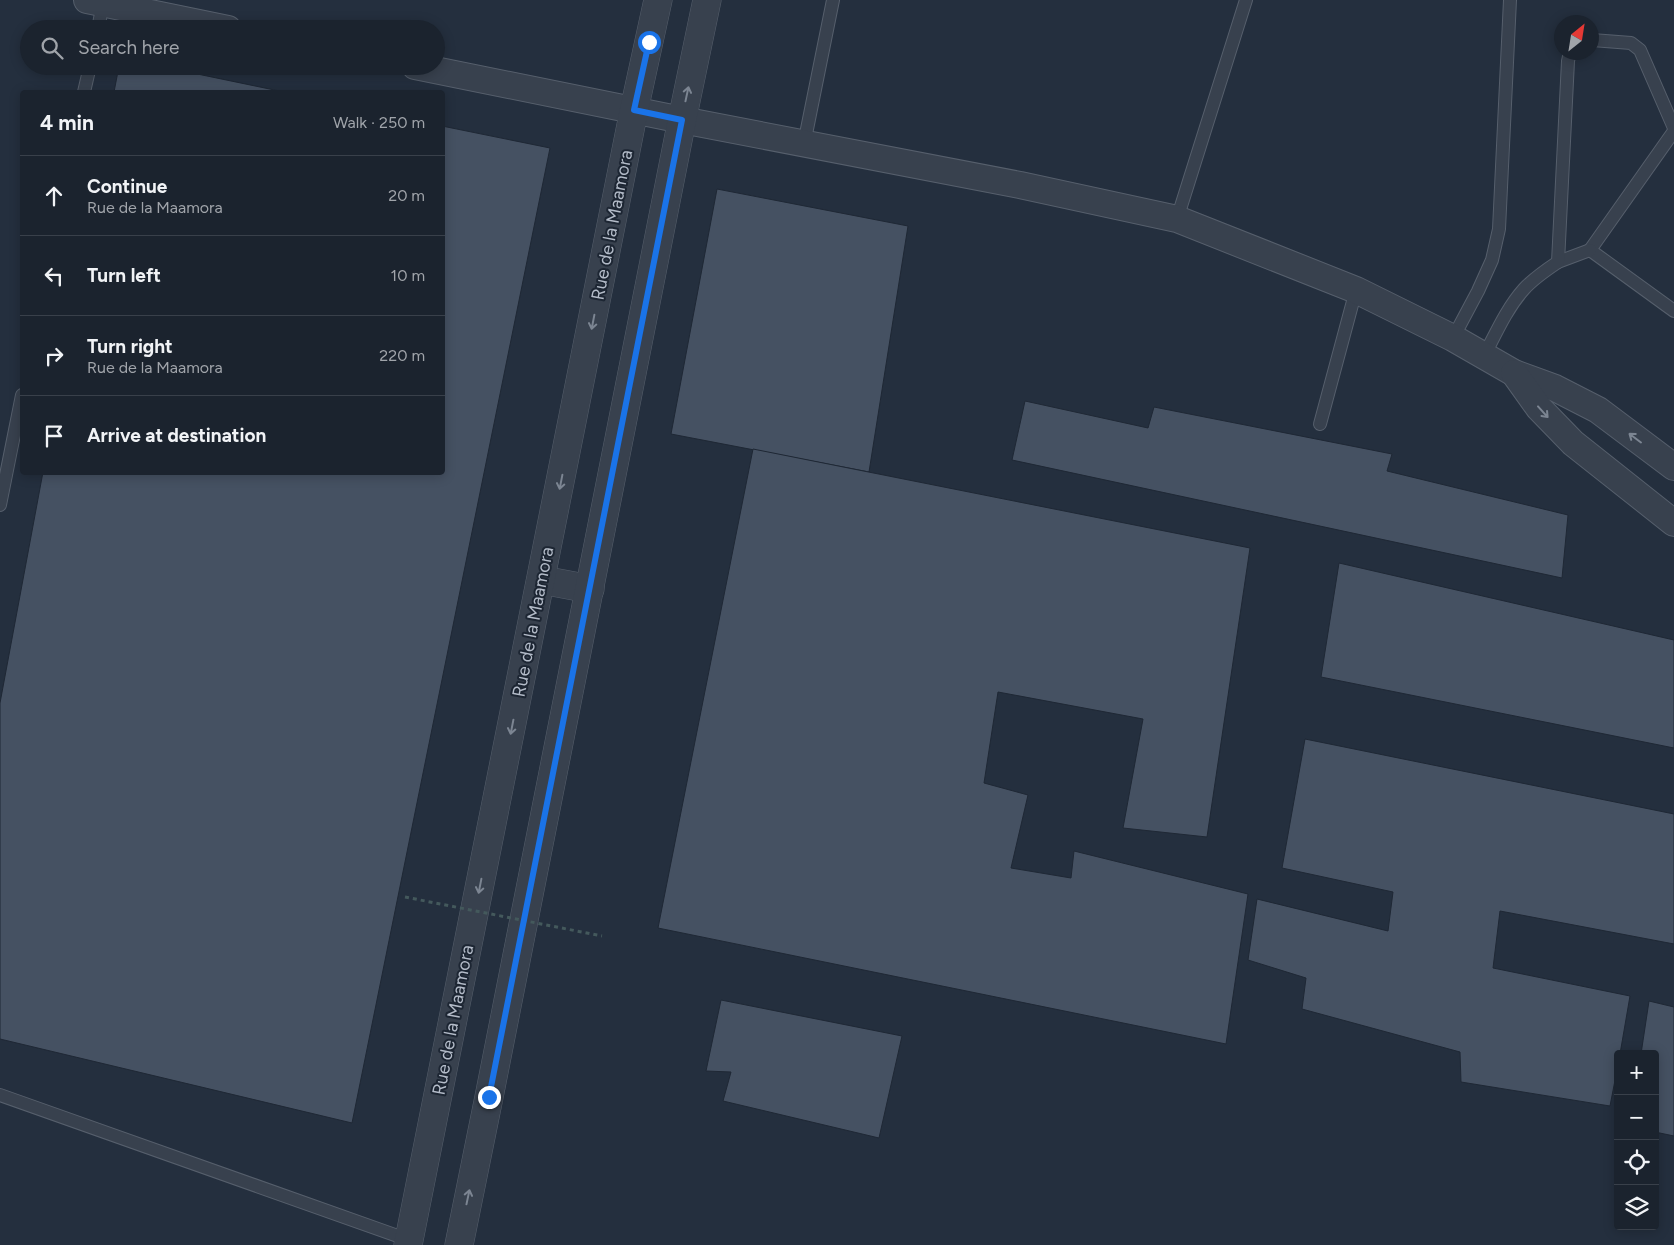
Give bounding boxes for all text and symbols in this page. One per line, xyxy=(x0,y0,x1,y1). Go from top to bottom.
north arrow xyxy=(1554,15,1599,60)
search box xyxy=(20,20,445,75)
route start xyxy=(638,31,661,54)
icon: search xyxy=(38,34,66,62)
text: Search here xyxy=(78,36,180,59)
one-way arrow xyxy=(683,86,693,102)
text: 4 min xyxy=(40,110,94,135)
text: Walk · 250 m xyxy=(333,113,425,132)
street label: Rue de la Maamora xyxy=(587,148,637,302)
text: Continue xyxy=(87,175,167,198)
icon: ahead xyxy=(40,182,68,210)
text: 20 m xyxy=(388,186,425,205)
text: Rue de la Maamora xyxy=(87,198,223,217)
icon: left xyxy=(40,262,68,290)
text: Turn left xyxy=(87,264,161,287)
text: 10 m xyxy=(391,266,425,285)
one-way arrow xyxy=(587,314,597,330)
text: Turn right xyxy=(87,335,173,358)
icon: right xyxy=(40,342,68,370)
text: 220 m xyxy=(379,346,425,365)
text: Rue de la Maamora xyxy=(87,358,223,377)
one-way arrow xyxy=(1537,406,1549,418)
icon: arrive xyxy=(40,422,68,450)
text: Arrive at destination xyxy=(87,424,266,447)
one-way arrow xyxy=(1628,433,1642,443)
one-way arrow xyxy=(556,473,565,489)
street label: Rue de la Maamora xyxy=(508,545,558,699)
one-way arrow xyxy=(507,718,516,734)
one-way arrow xyxy=(475,878,484,894)
street label: Rue de la Maamora xyxy=(428,943,478,1097)
map controls xyxy=(1614,1050,1659,1230)
button: + xyxy=(1614,1050,1659,1095)
route end xyxy=(478,1086,501,1109)
button: − xyxy=(1614,1095,1659,1140)
button: locate xyxy=(1614,1140,1659,1185)
button: layers xyxy=(1614,1185,1659,1230)
one-way arrow xyxy=(464,1190,474,1206)

